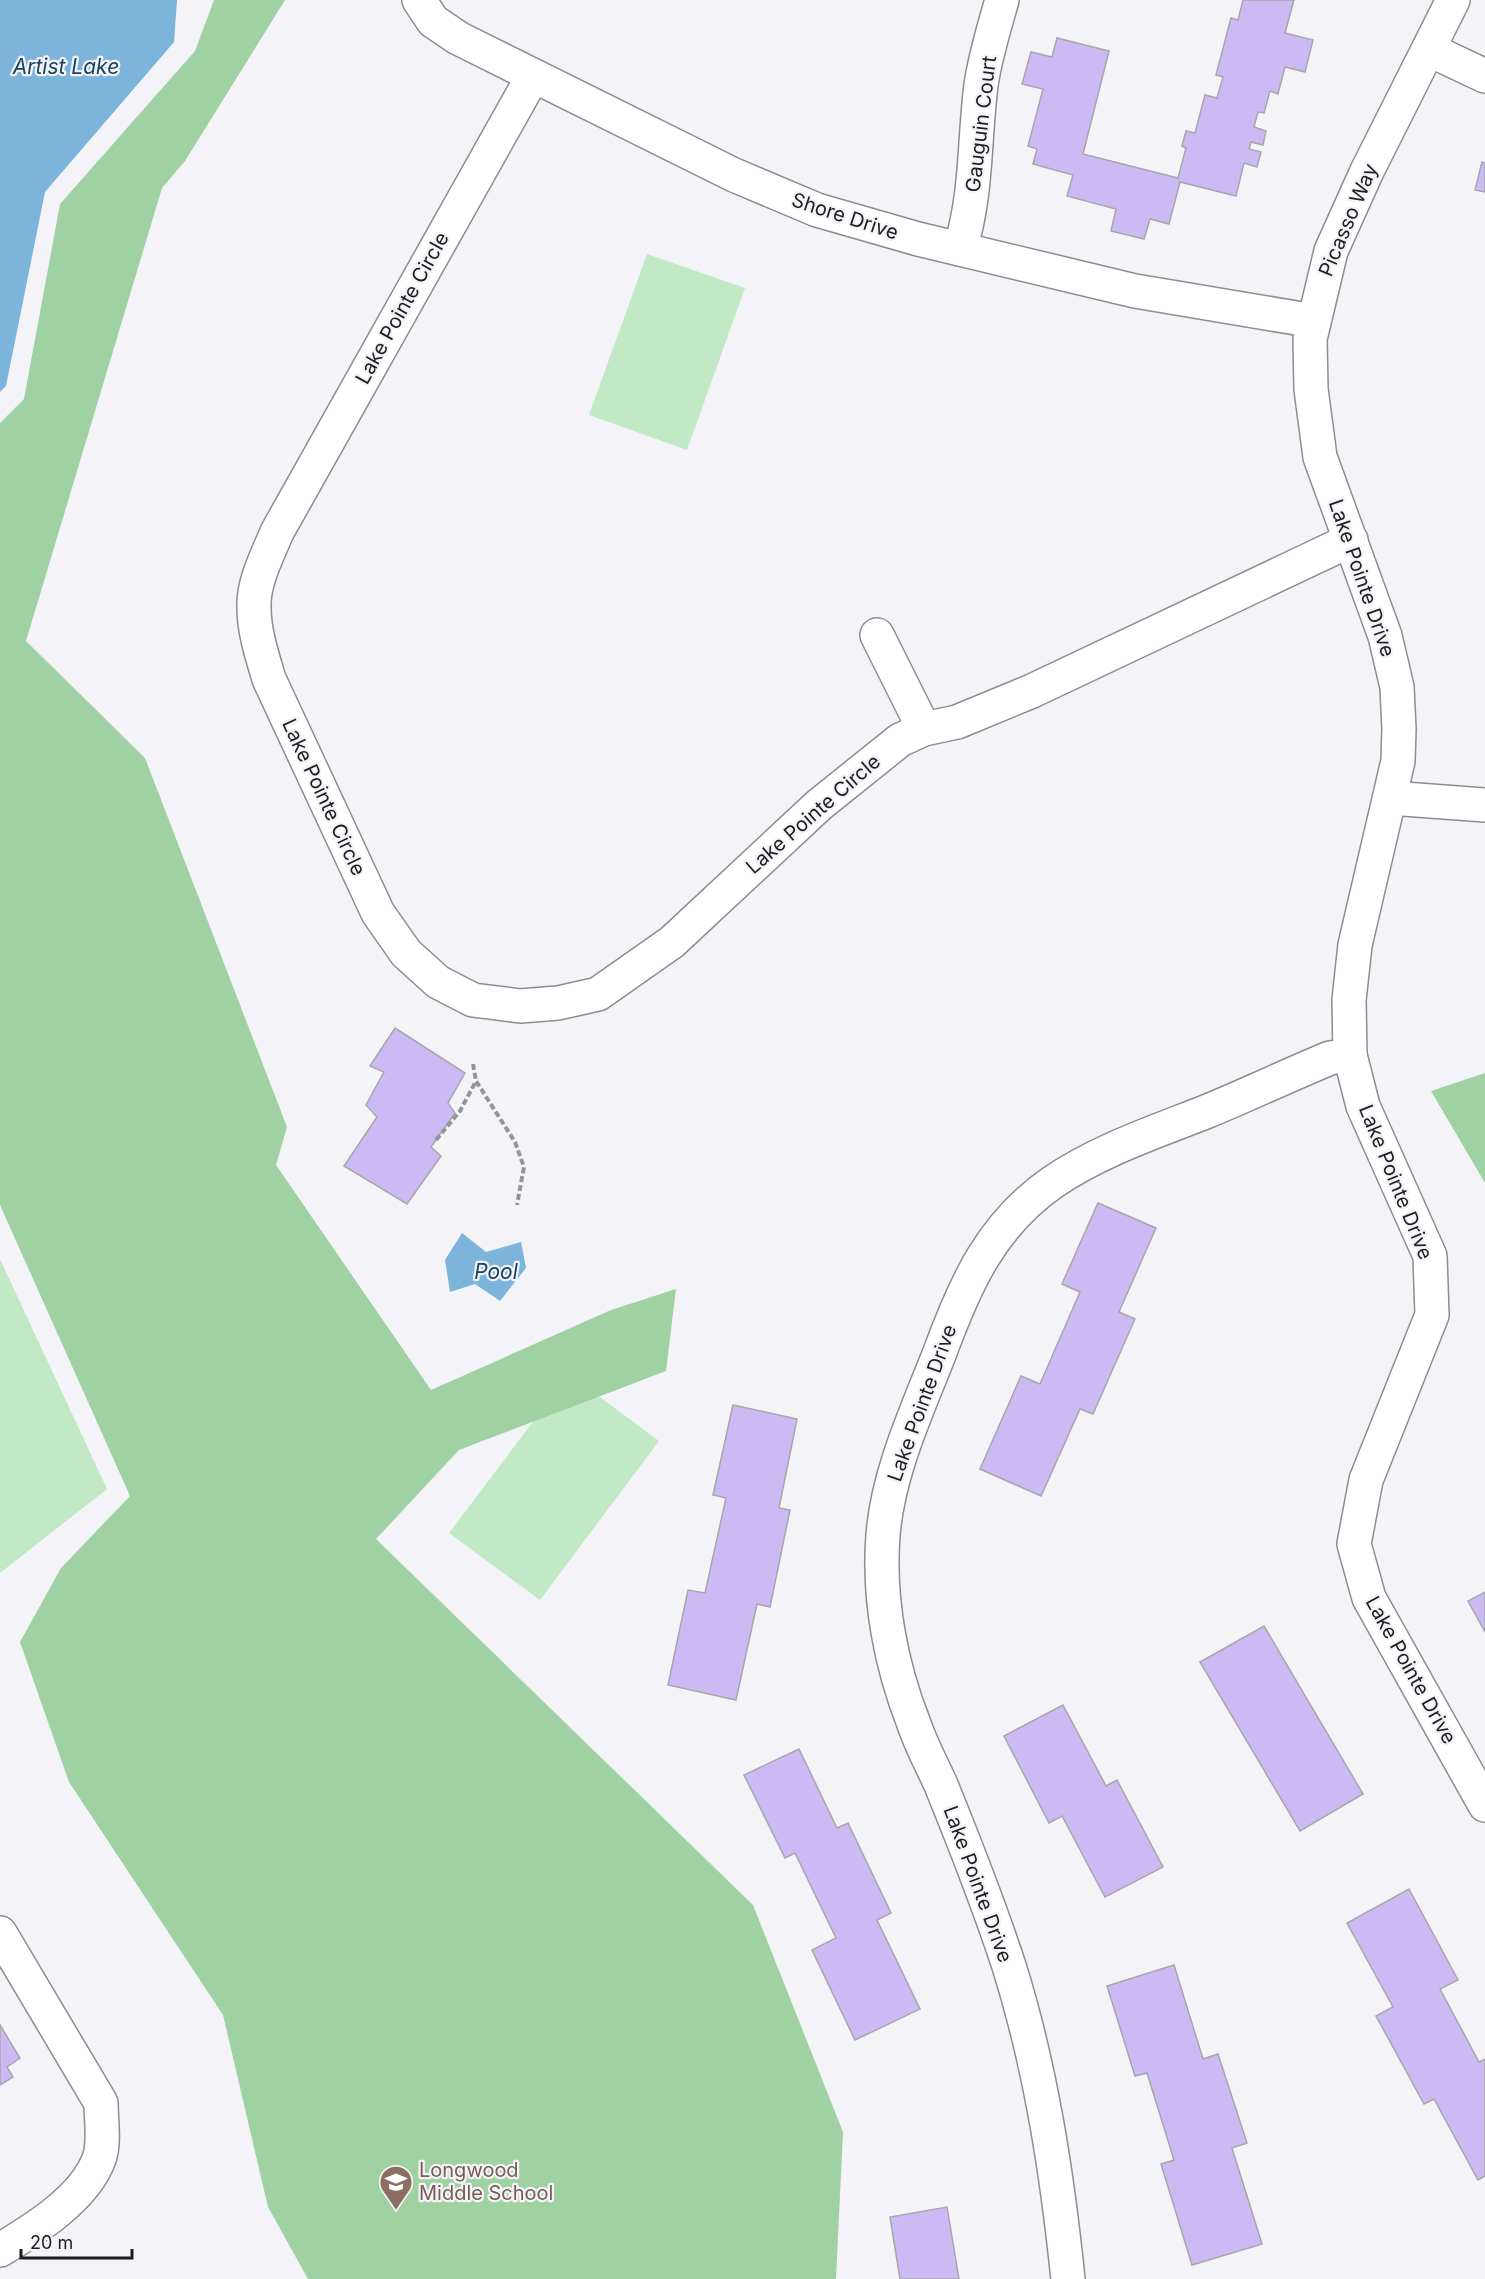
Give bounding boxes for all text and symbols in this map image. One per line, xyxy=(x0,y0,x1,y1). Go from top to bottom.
water label: Artist Lake xyxy=(12,54,119,79)
street label: Gauguin Court xyxy=(961,54,1001,194)
street label: Picasso Way xyxy=(1313,160,1383,280)
street label: Shore Drive xyxy=(789,187,901,245)
street label: Lake Pointe Circle xyxy=(350,228,454,388)
street label: Lake Pointe Drive xyxy=(1324,496,1400,660)
street label: Lake Pointe Circle xyxy=(277,715,371,879)
street label: Lake Pointe Circle xyxy=(741,749,885,879)
street label: Lake Pointe Drive xyxy=(1354,1101,1438,1263)
water label: Pool xyxy=(474,1259,519,1284)
street label: Lake Pointe Drive xyxy=(883,1321,961,1485)
street label: Lake Pointe Drive xyxy=(1361,1592,1461,1748)
street label: Lake Pointe Drive xyxy=(939,1802,1017,1966)
place label: Longwood Middle School xyxy=(419,2158,553,2205)
school or university icon: Longwood Middle School xyxy=(378,2164,414,2211)
scale bar xyxy=(21,2222,132,2260)
text: 20 m xyxy=(30,2232,73,2253)

